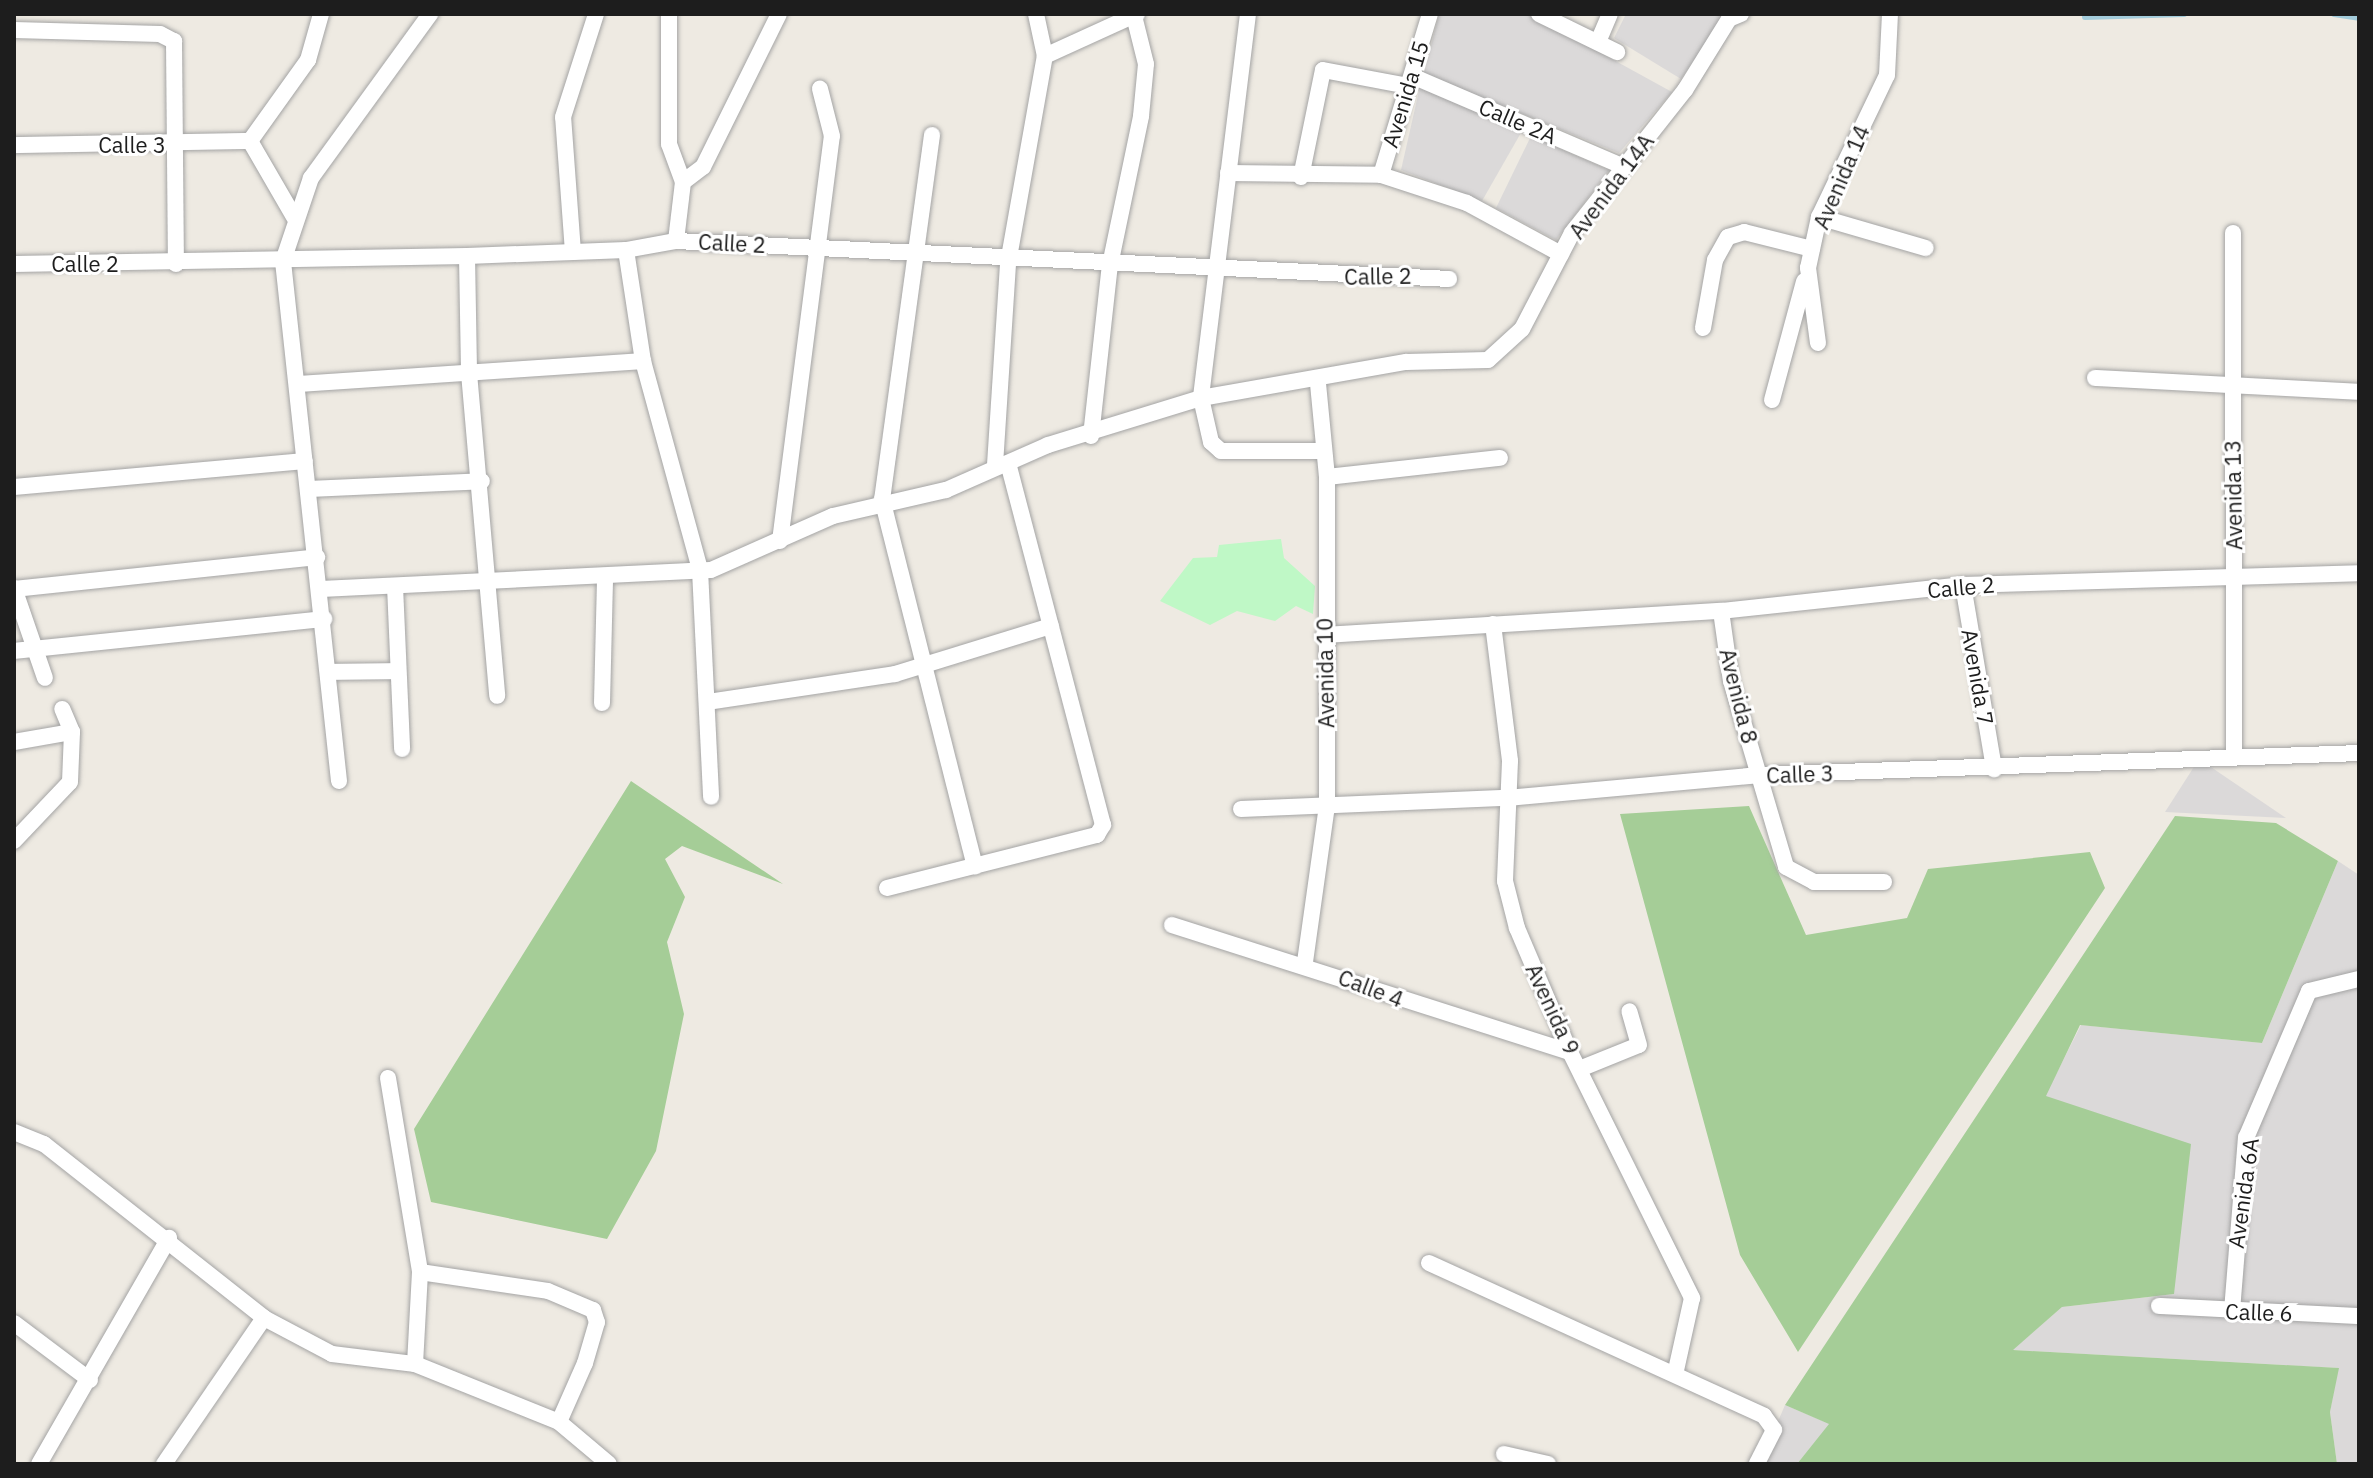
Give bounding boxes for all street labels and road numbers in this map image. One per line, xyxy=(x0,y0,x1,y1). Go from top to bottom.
street label: Avenida 15 xyxy=(1376,37,1434,151)
street label: Calle 2A xyxy=(1475,93,1561,149)
street label: Avenida 14 xyxy=(1807,121,1875,233)
street label: Avenida 14A xyxy=(1563,128,1659,244)
street label: Calle 3 xyxy=(98,132,166,158)
street label: Calle 2 xyxy=(697,228,767,258)
street label: Calle 2 xyxy=(51,251,119,277)
street label: Calle 2 xyxy=(1344,262,1412,290)
street label: Avenida 13 xyxy=(2219,440,2247,550)
street label: Calle 2 xyxy=(1926,571,1996,603)
street label: Avenida 10 xyxy=(1311,618,1339,728)
street label: Avenida 7 xyxy=(1957,627,1999,727)
street label: Avenida 8 xyxy=(1714,646,1764,746)
street label: Calle 3 xyxy=(1766,760,1834,788)
street label: Avenida 9 xyxy=(1520,959,1586,1059)
street label: Calle 4 xyxy=(1335,964,1407,1012)
street label: Avenida 6A xyxy=(2222,1136,2264,1250)
street label: Calle 6 xyxy=(2225,1298,2293,1326)

